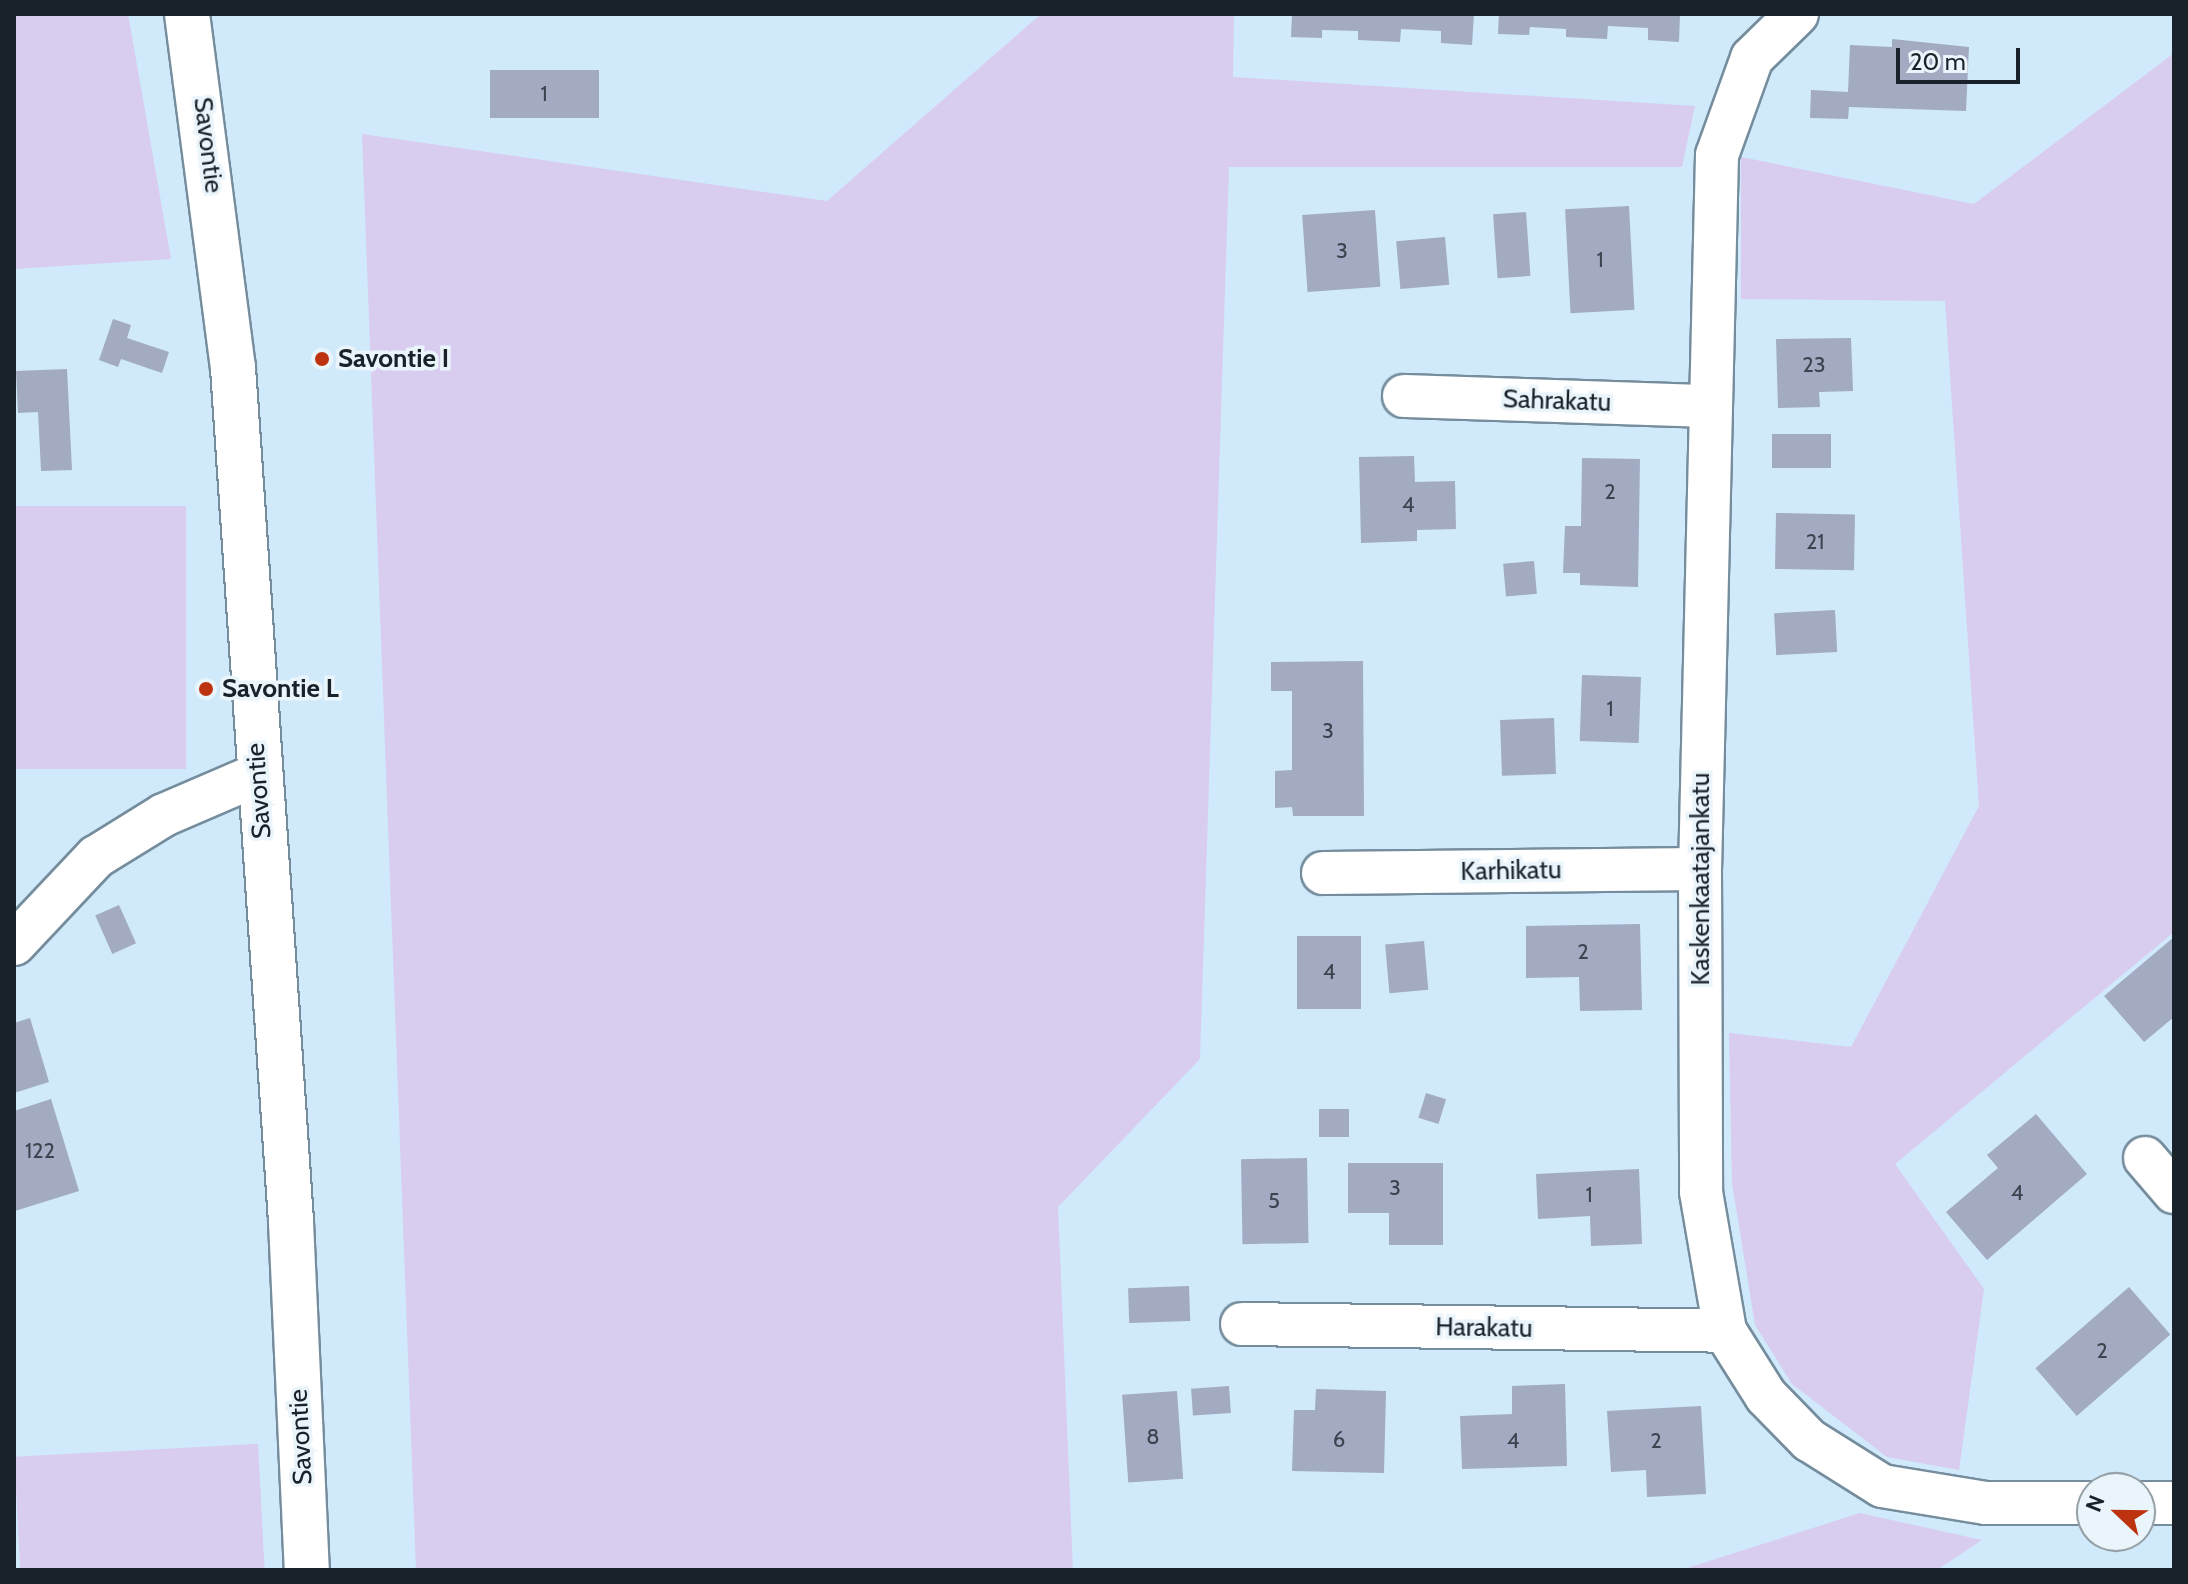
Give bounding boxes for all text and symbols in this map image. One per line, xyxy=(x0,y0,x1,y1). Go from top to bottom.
scale bar xyxy=(1900,32,2024,82)
text: 20 m xyxy=(1910,47,1966,76)
house number: 1 xyxy=(540,81,548,107)
street label: Savontie xyxy=(187,95,229,195)
house number: 3 xyxy=(1336,238,1348,264)
house number: 1 xyxy=(1596,247,1604,273)
place label: Savontie I xyxy=(338,343,449,375)
marker: Savontie I xyxy=(313,350,331,368)
house number: 23 xyxy=(1802,352,1826,378)
street label: Sahrakatu xyxy=(1502,384,1612,418)
house number: 2 xyxy=(1604,479,1616,505)
house number: 4 xyxy=(1402,492,1414,518)
house number: 21 xyxy=(1806,529,1824,555)
place label: Savontie L xyxy=(222,673,339,705)
marker: Savontie L xyxy=(197,680,215,698)
house number: 1 xyxy=(1606,696,1614,722)
house number: 3 xyxy=(1322,718,1334,744)
street label: Savontie xyxy=(240,742,278,840)
street label: Kaskenkaatajankatu xyxy=(1685,773,1717,985)
street label: Karhikatu xyxy=(1460,855,1562,887)
house number: 2 xyxy=(1577,939,1589,965)
house number: 4 xyxy=(1323,959,1335,985)
house number: 122 xyxy=(25,1138,55,1164)
house number: 3 xyxy=(1389,1175,1401,1201)
house number: 4 xyxy=(2011,1180,2023,1206)
house number: 1 xyxy=(1585,1182,1593,1208)
house number: 5 xyxy=(1268,1188,1280,1214)
street label: Harakatu xyxy=(1435,1312,1533,1344)
house number: 2 xyxy=(2096,1338,2108,1364)
street label: Savontie xyxy=(283,1388,319,1486)
house number: 8 xyxy=(1146,1424,1160,1450)
house number: 6 xyxy=(1333,1427,1345,1453)
house number: 4 xyxy=(1507,1428,1519,1454)
house number: 2 xyxy=(1650,1428,1662,1454)
north arrow xyxy=(2076,1472,2156,1552)
text: N xyxy=(2080,1491,2111,1516)

